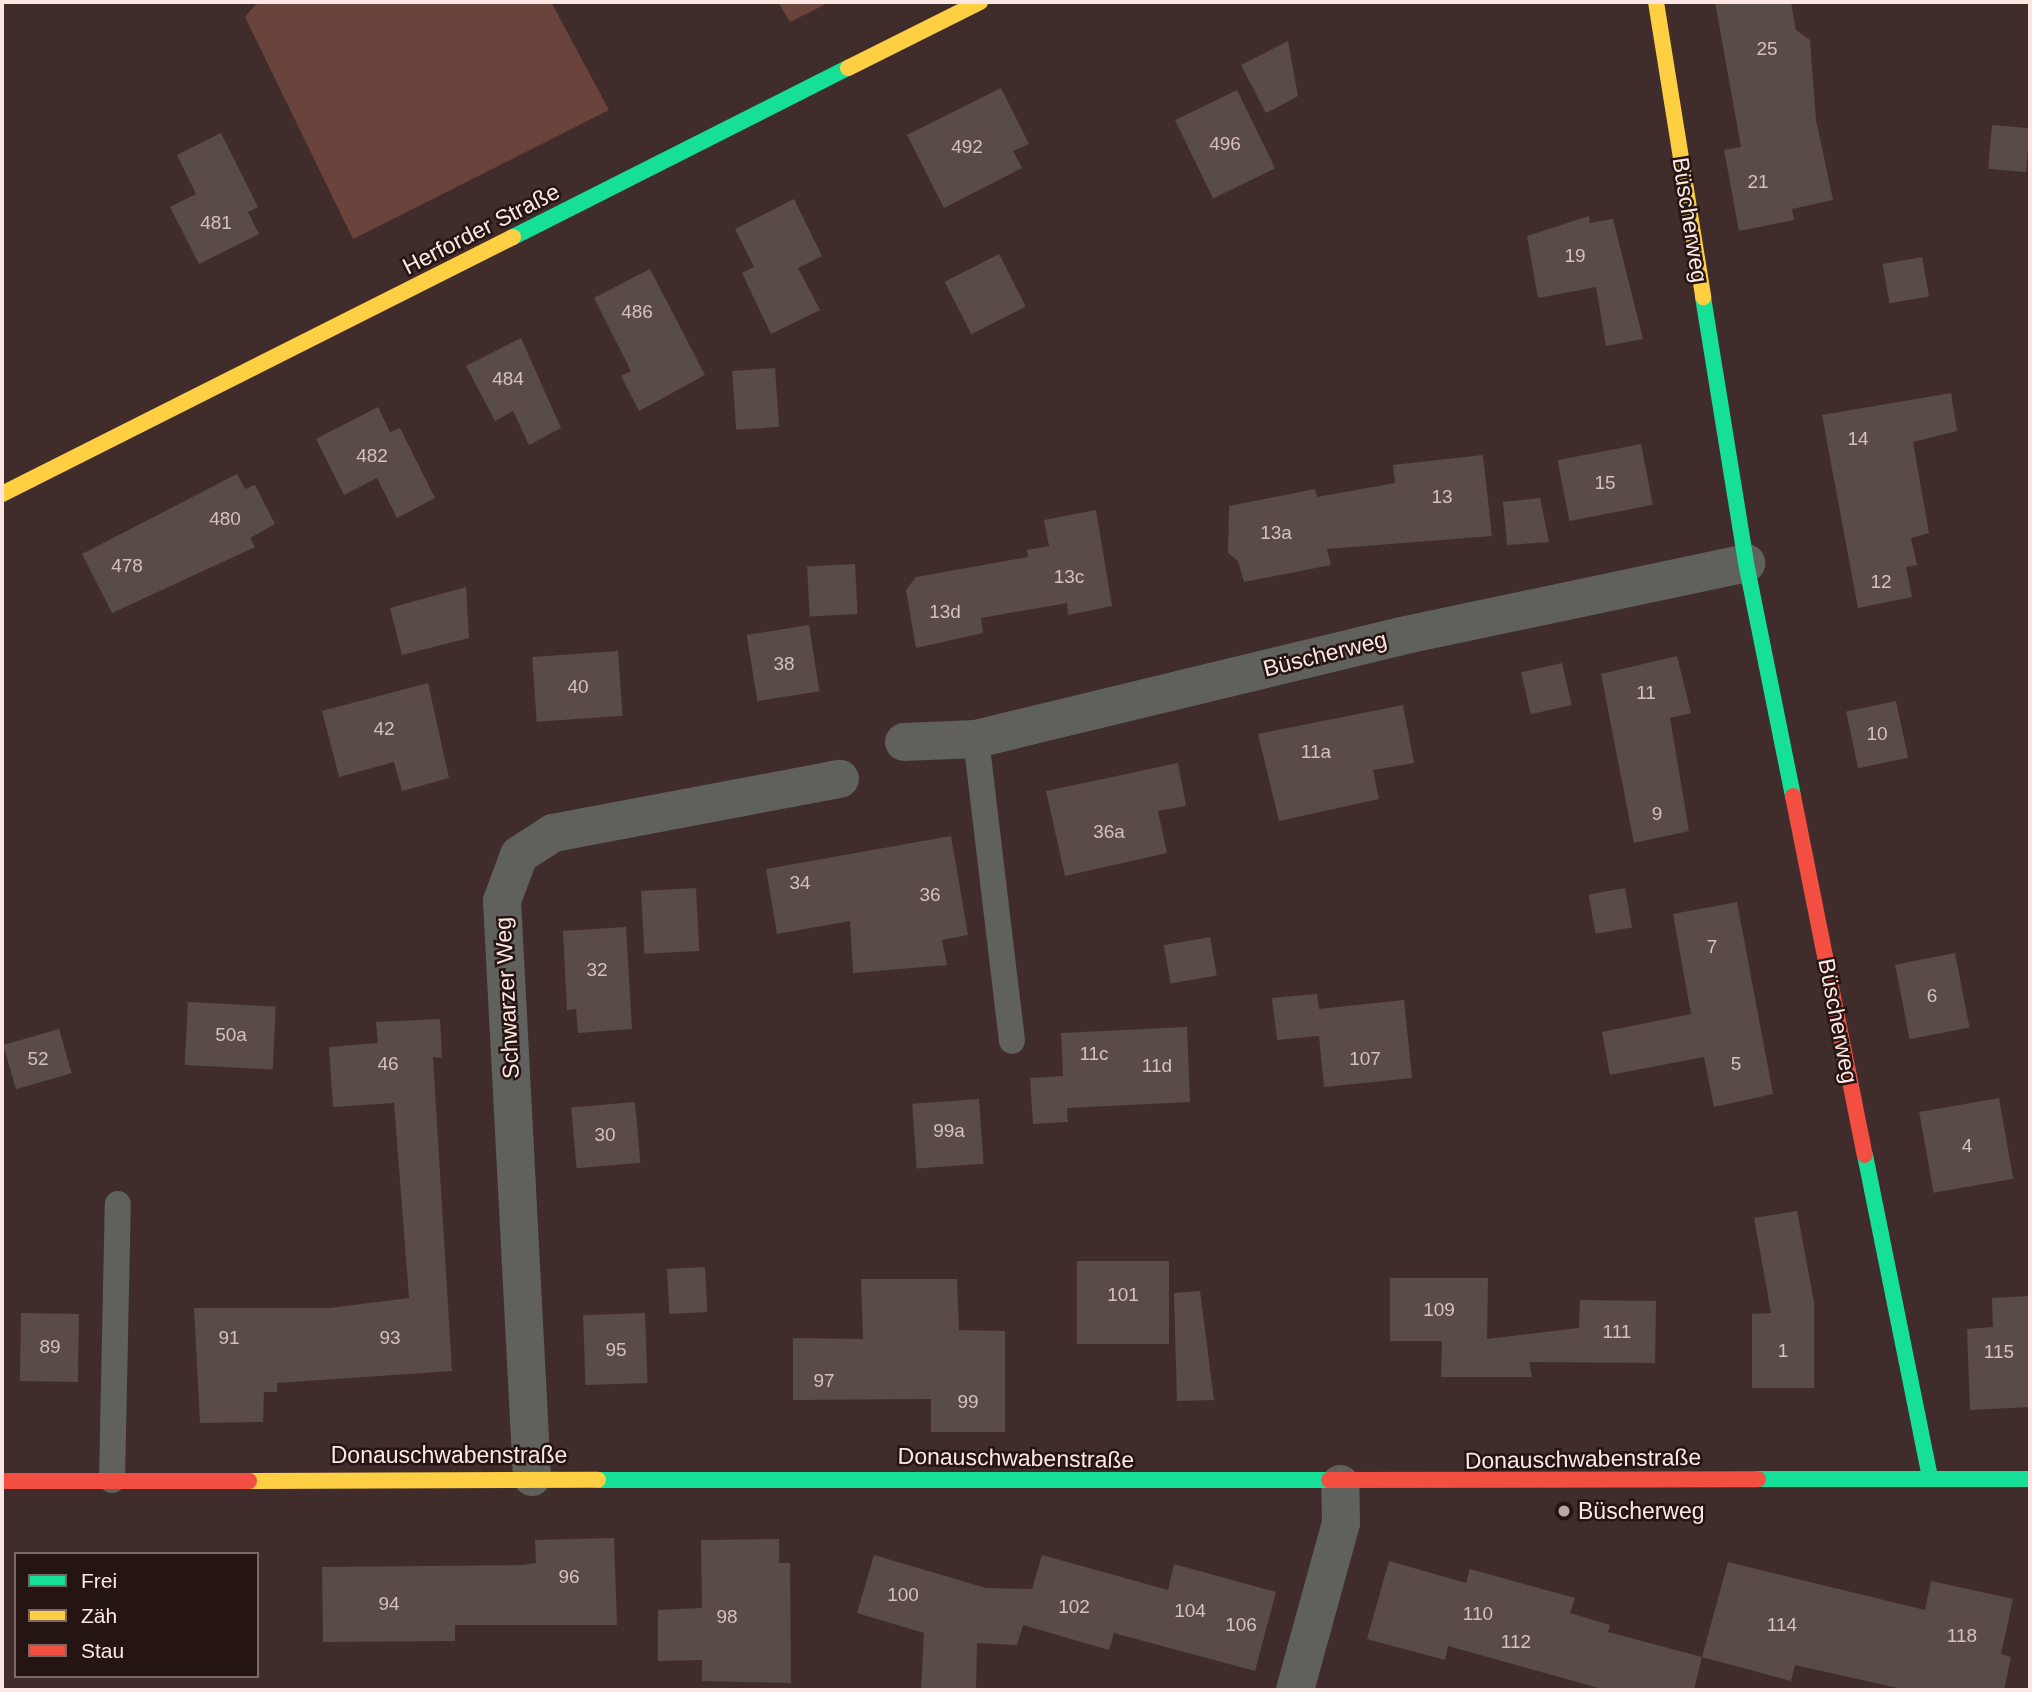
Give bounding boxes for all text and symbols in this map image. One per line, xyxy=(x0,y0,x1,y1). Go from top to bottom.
house number: 25 xyxy=(1756,38,1778,60)
house number: 496 xyxy=(1209,133,1241,155)
house number: 492 xyxy=(951,136,983,158)
street label: Büscherweg xyxy=(1666,155,1714,285)
house number: 21 xyxy=(1747,171,1769,193)
street label: Herforder Straße xyxy=(398,178,564,280)
house number: 481 xyxy=(200,212,232,234)
house number: 19 xyxy=(1564,245,1586,267)
house number: 486 xyxy=(621,301,653,323)
house number: 484 xyxy=(492,368,524,390)
house number: 14 xyxy=(1847,428,1869,450)
house number: 482 xyxy=(356,445,388,467)
house number: 15 xyxy=(1594,472,1616,494)
house number: 13 xyxy=(1431,486,1453,508)
house number: 480 xyxy=(209,508,241,530)
house number: 13a xyxy=(1260,522,1292,544)
house number: 478 xyxy=(111,555,143,577)
house number: 13c xyxy=(1054,566,1084,588)
house number: 12 xyxy=(1870,571,1892,593)
house number: 13d xyxy=(929,601,961,623)
street label: Büscherweg xyxy=(1260,625,1390,683)
house number: 38 xyxy=(773,653,795,675)
house number: 40 xyxy=(567,676,589,698)
house number: 11 xyxy=(1636,682,1656,704)
house number: 42 xyxy=(373,718,395,740)
house number: 10 xyxy=(1866,723,1888,745)
house number: 11a xyxy=(1301,741,1331,763)
house number: 9 xyxy=(1652,803,1662,825)
house number: 36a xyxy=(1093,821,1125,843)
house number: 34 xyxy=(789,872,811,894)
house number: 36 xyxy=(919,884,941,906)
street label: Schwarzer Weg xyxy=(489,916,525,1080)
house number: 7 xyxy=(1707,936,1717,958)
street label: Büscherweg xyxy=(1812,956,1864,1086)
house number: 32 xyxy=(586,959,608,981)
house number: 6 xyxy=(1927,985,1937,1007)
house number: 50a xyxy=(215,1024,247,1046)
house number: 11c xyxy=(1079,1043,1109,1065)
house number: 52 xyxy=(27,1048,49,1070)
house number: 107 xyxy=(1349,1048,1381,1070)
house number: 46 xyxy=(377,1053,399,1075)
house number: 5 xyxy=(1731,1053,1741,1075)
house number: 11d xyxy=(1142,1055,1172,1077)
house number: 99a xyxy=(933,1120,965,1142)
house number: 30 xyxy=(594,1124,616,1146)
house number: 4 xyxy=(1962,1135,1972,1157)
house number: 101 xyxy=(1107,1284,1139,1306)
house number: 109 xyxy=(1423,1299,1455,1321)
house number: 111 xyxy=(1603,1321,1631,1343)
house number: 91 xyxy=(218,1327,240,1349)
house number: 93 xyxy=(379,1327,401,1349)
house number: 89 xyxy=(39,1336,61,1358)
house number: 95 xyxy=(605,1339,627,1361)
house number: 1 xyxy=(1778,1340,1788,1362)
house number: 115 xyxy=(1984,1341,2014,1363)
house number: 97 xyxy=(813,1370,835,1392)
house number: 99 xyxy=(957,1391,979,1413)
street label: Donauschwabenstraße xyxy=(331,1441,567,1469)
street label: Donauschwabenstraße xyxy=(898,1442,1134,1474)
street label: Donauschwabenstraße xyxy=(1465,1443,1701,1475)
place label: Büscherweg xyxy=(1578,1497,1705,1525)
marker: Büscherweg xyxy=(1556,1503,1572,1519)
legend xyxy=(14,1552,259,1678)
house number: 96 xyxy=(558,1566,580,1588)
text: Frei xyxy=(81,1569,117,1592)
house number: 100 xyxy=(887,1584,919,1606)
house number: 94 xyxy=(378,1593,400,1615)
house number: 102 xyxy=(1058,1596,1090,1618)
house number: 104 xyxy=(1174,1600,1206,1622)
house number: 110 xyxy=(1463,1603,1493,1625)
text: Zäh xyxy=(81,1604,117,1627)
house number: 98 xyxy=(716,1606,738,1628)
house number: 106 xyxy=(1225,1614,1257,1636)
house number: 114 xyxy=(1767,1614,1797,1636)
house number: 118 xyxy=(1947,1625,1977,1647)
house number: 112 xyxy=(1501,1631,1531,1653)
text: Stau xyxy=(81,1639,124,1662)

